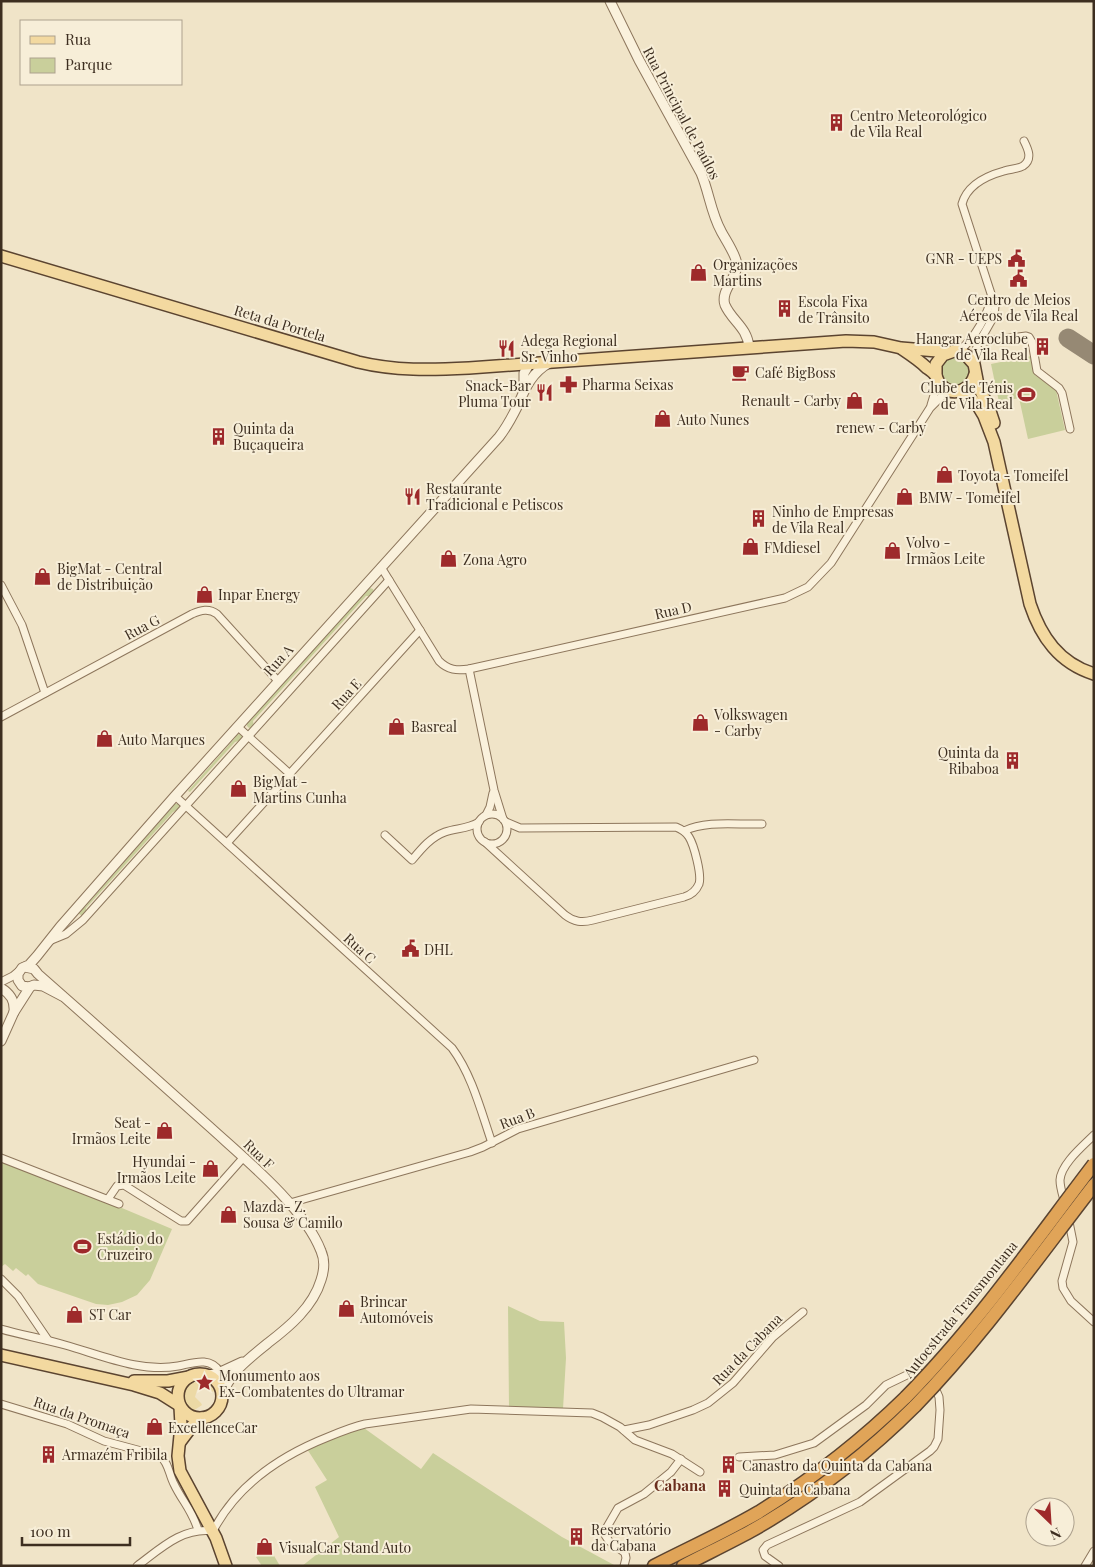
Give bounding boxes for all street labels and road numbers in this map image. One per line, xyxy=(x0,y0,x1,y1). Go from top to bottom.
street label: Rua Principal de Paúlos xyxy=(639,43,725,183)
street label: Reta da Portela xyxy=(232,300,328,346)
street label: Rua D xyxy=(653,597,693,623)
street label: Rua G xyxy=(121,610,163,644)
street label: Rua A xyxy=(259,640,297,680)
street label: Rua E xyxy=(327,674,365,714)
street label: Rua C xyxy=(340,929,380,967)
street label: Rua B xyxy=(497,1103,538,1133)
street label: Rua F xyxy=(240,1135,278,1173)
street label: Autoestrada Transmontana xyxy=(898,1237,1021,1382)
street label: Rua da Cabana xyxy=(708,1309,786,1389)
street label: Rua da Promaça xyxy=(31,1392,133,1442)

